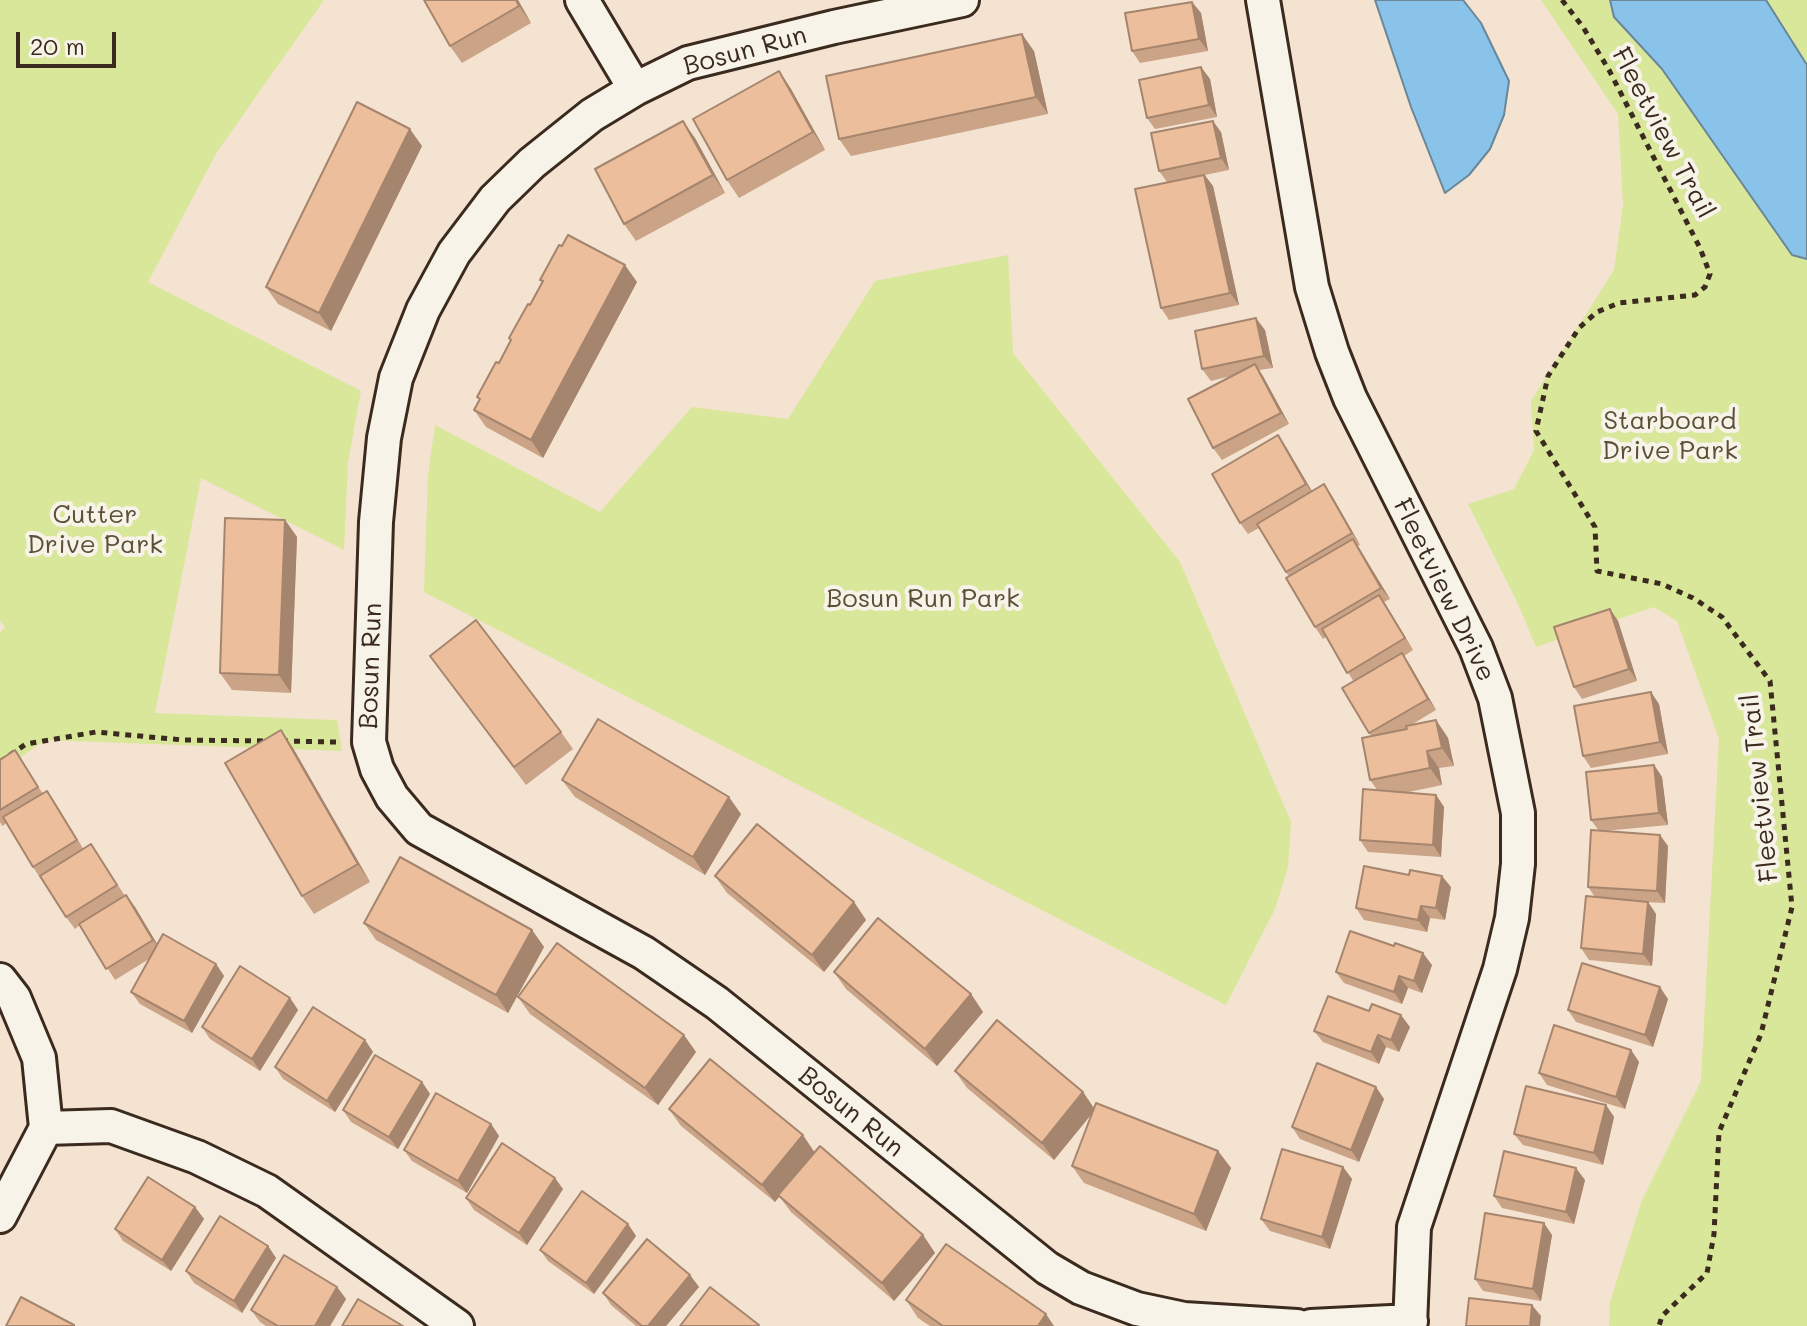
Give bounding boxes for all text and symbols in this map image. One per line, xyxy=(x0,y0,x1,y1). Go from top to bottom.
scale bar xyxy=(20,16,120,66)
street label: Bosun Run xyxy=(680,20,810,82)
text: 20 m xyxy=(30,30,85,61)
street label: Fleetview Trail xyxy=(1605,42,1721,224)
park label: Starboard Drive Park xyxy=(1602,405,1738,466)
street label: Fleetview Drive xyxy=(1386,493,1502,687)
park label: Cutter Drive Park xyxy=(27,499,163,560)
park label: Bosun Run Park xyxy=(826,583,1020,615)
street label: Bosun Run xyxy=(353,602,389,730)
street label: Fleetview Trail xyxy=(1735,692,1785,884)
street label: Bosun Run xyxy=(792,1060,910,1164)

